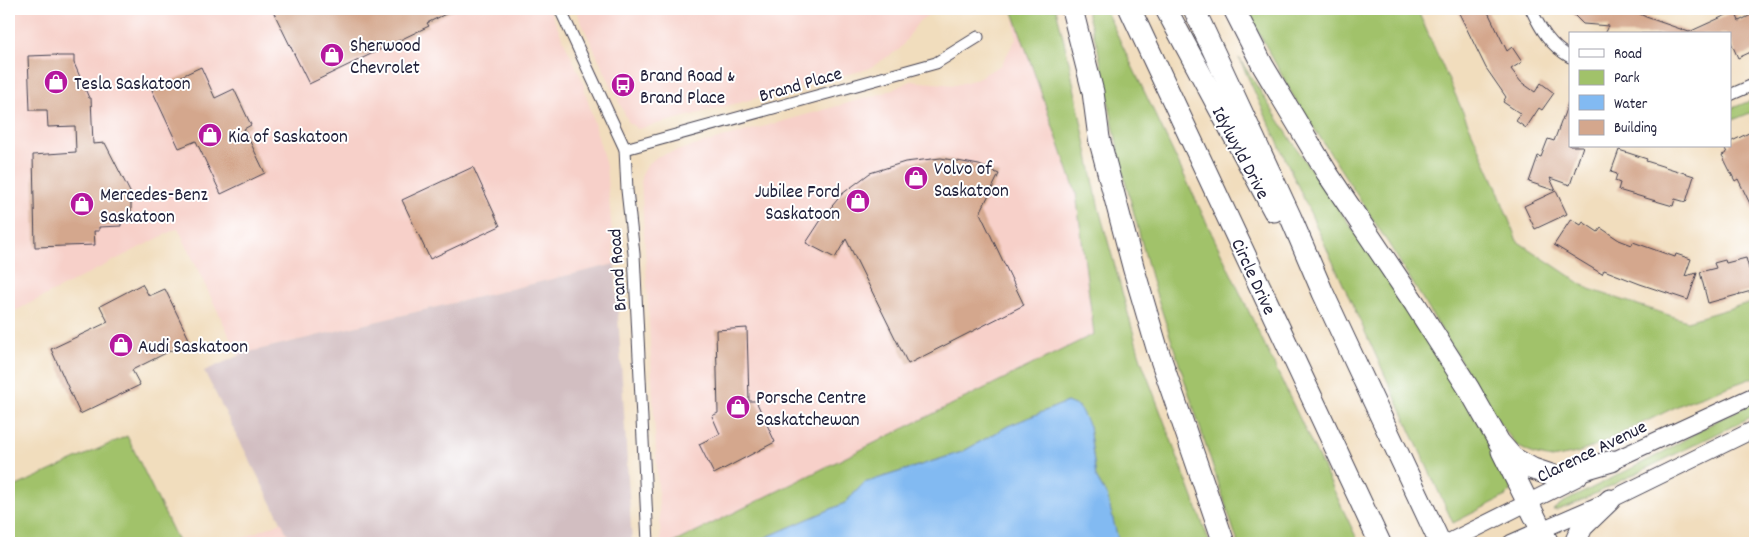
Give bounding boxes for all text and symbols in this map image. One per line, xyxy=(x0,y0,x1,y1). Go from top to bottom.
legend xyxy=(1569,32,1732,148)
place label: Sherwood Chevrolet xyxy=(350,34,421,83)
shop icon: Sherwood Chevrolet xyxy=(319,42,345,68)
text: Road xyxy=(1614,44,1642,66)
street label: Brand Place xyxy=(756,62,846,111)
place label: Brand Road & Brand Place xyxy=(640,64,735,113)
text: Park xyxy=(1614,68,1640,90)
shop icon: Tesla Saskatoon xyxy=(43,69,69,95)
place label: Tesla Saskatoon xyxy=(74,72,190,99)
bus stop icon: Brand Road & Brand Place xyxy=(610,72,636,98)
text: Water xyxy=(1614,94,1648,116)
street label: Idylwyld Drive xyxy=(1203,103,1275,205)
text: Building xyxy=(1614,118,1657,140)
shop icon: Kia of Saskatoon xyxy=(197,122,223,148)
place label: Kia of Saskatoon xyxy=(228,125,348,152)
place label: Volvo of Saskatoon xyxy=(934,157,1009,206)
shop icon: Volvo of Saskatoon xyxy=(903,165,929,191)
place label: Jubilee Ford Saskatoon xyxy=(755,180,840,229)
place label: Mercedes-Benz Saskatoon xyxy=(100,183,208,232)
shop icon: Jubilee Ford Saskatoon xyxy=(845,188,871,214)
shop icon: Mercedes-Benz Saskatoon xyxy=(69,191,95,217)
street label: Brand Road xyxy=(603,228,636,312)
street label: Circle Drive xyxy=(1222,235,1281,320)
shop icon: Audi Saskatoon xyxy=(108,332,134,358)
place label: Audi Saskatoon xyxy=(138,335,248,362)
place label: Porsche Centre Saskatchewan xyxy=(756,386,866,435)
shop icon: Porsche Centre Saskatchewan xyxy=(725,394,751,420)
street label: Clarence Avenue xyxy=(1533,415,1652,491)

